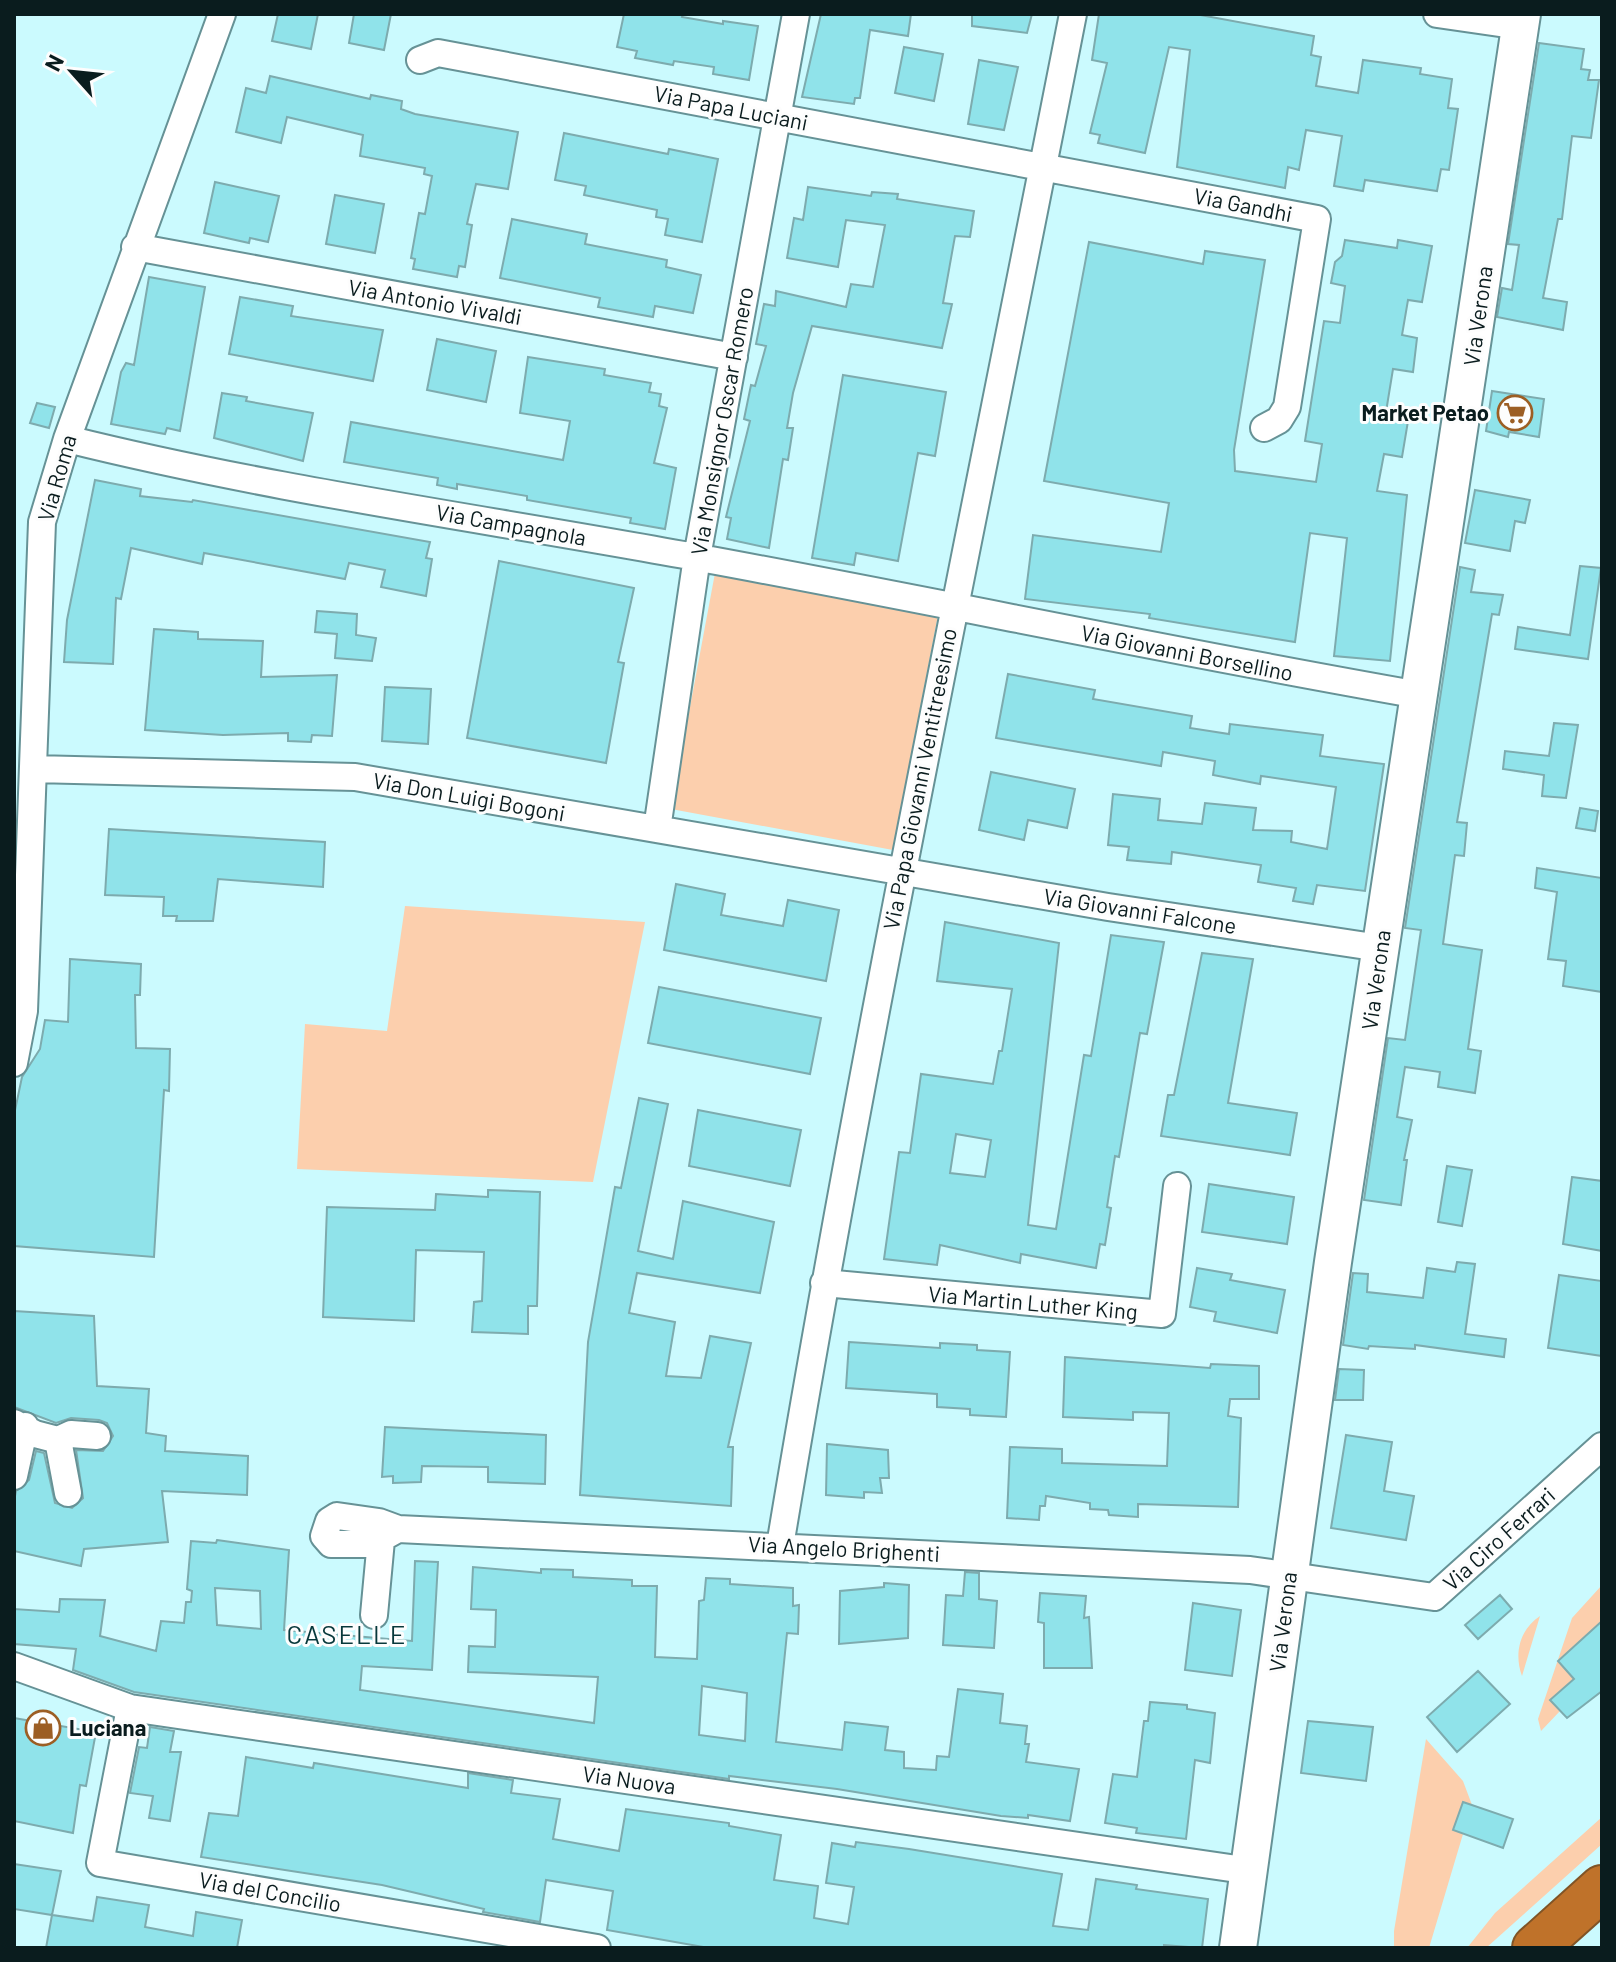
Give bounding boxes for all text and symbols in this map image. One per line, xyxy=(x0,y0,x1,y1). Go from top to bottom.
north arrow xyxy=(32,32,112,112)
text: N xyxy=(38,50,68,75)
street label: Via Papa Luciani xyxy=(652,79,810,135)
street label: Via Gandhi xyxy=(1192,182,1295,226)
street label: Via Verona xyxy=(1457,264,1497,368)
street label: Via Antonio Vivaldi xyxy=(346,273,524,329)
street label: Via Monsignor Oscar Romero xyxy=(685,285,757,557)
supermarket icon: Market Petao xyxy=(1496,394,1534,432)
place label: Market Petao xyxy=(1362,399,1489,425)
street label: Via Roma xyxy=(31,431,81,524)
street label: Via Campagnola xyxy=(434,498,588,550)
street label: Via Giovanni Borsellino xyxy=(1079,619,1295,685)
street label: Via Papa Giovanni Ventitreesimo xyxy=(877,626,961,932)
street label: Via Don Luigi Bogoni xyxy=(371,766,567,826)
street label: Via Giovanni Falcone xyxy=(1042,882,1238,938)
street label: Via Verona xyxy=(1355,928,1395,1032)
street label: Via Martin Luther King xyxy=(927,1280,1139,1324)
street label: Via Ciro Ferrari xyxy=(1437,1481,1560,1595)
street label: Via Angelo Brighenti xyxy=(747,1530,941,1566)
street label: Via Verona xyxy=(1263,1570,1301,1673)
district label: CASELLE xyxy=(287,1618,407,1649)
shop icon: Luciana xyxy=(24,1709,62,1747)
place label: Luciana xyxy=(69,1714,146,1740)
street label: Via Nuova xyxy=(581,1760,677,1798)
street label: Via del Concilio xyxy=(197,1866,343,1916)

